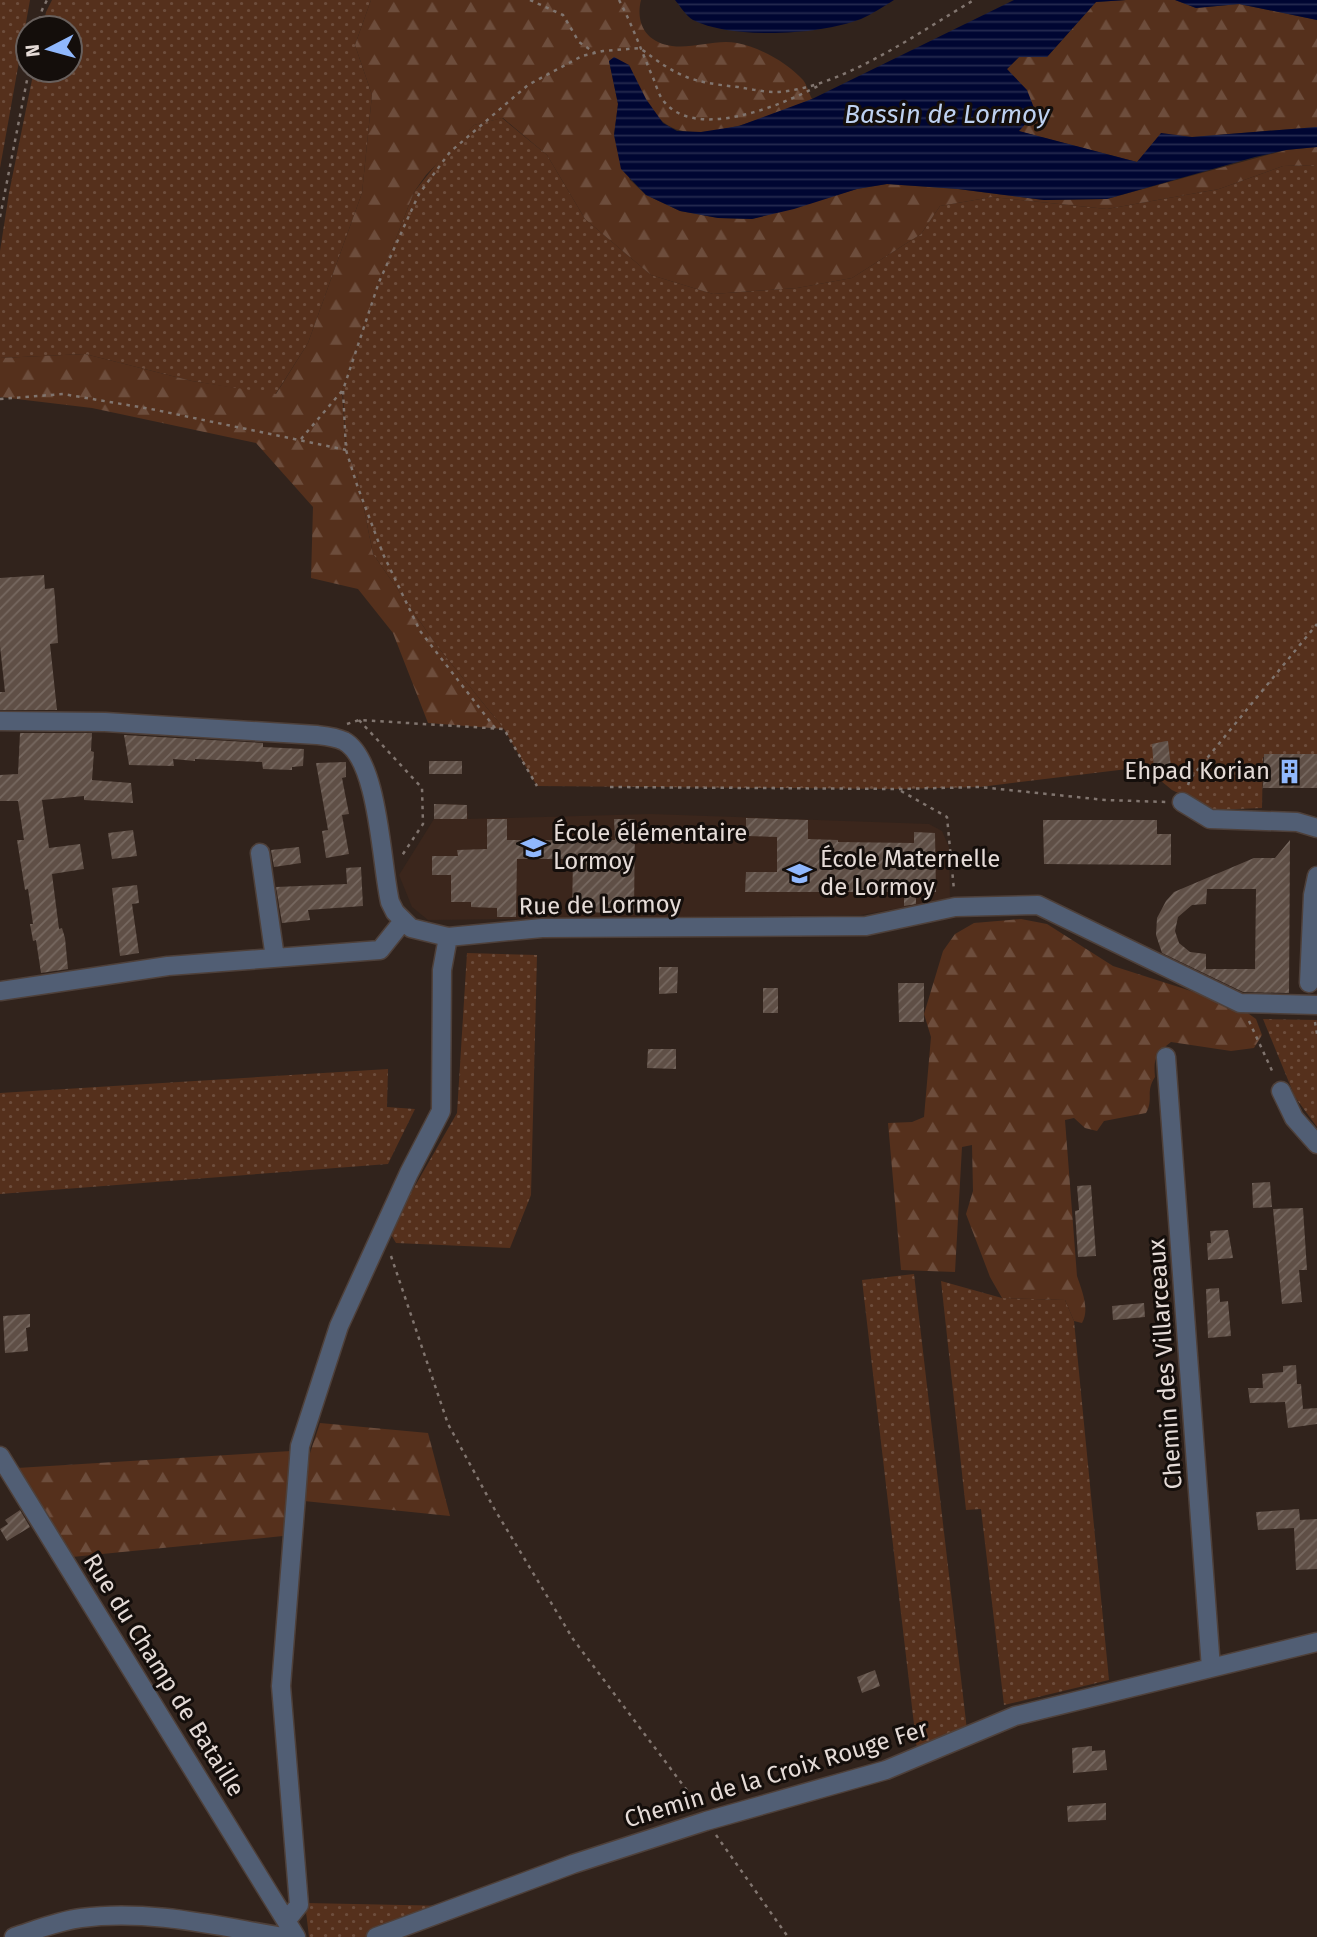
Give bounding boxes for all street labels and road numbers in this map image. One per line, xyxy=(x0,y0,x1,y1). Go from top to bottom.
street label: Rue de Lormoy xyxy=(518,890,682,920)
street label: Chemin des Villarceaux xyxy=(1142,1237,1188,1490)
street label: Rue du Champ de Bataille xyxy=(78,1548,250,1802)
street label: Chemin de la Croix Rouge Fer xyxy=(621,1714,932,1834)

